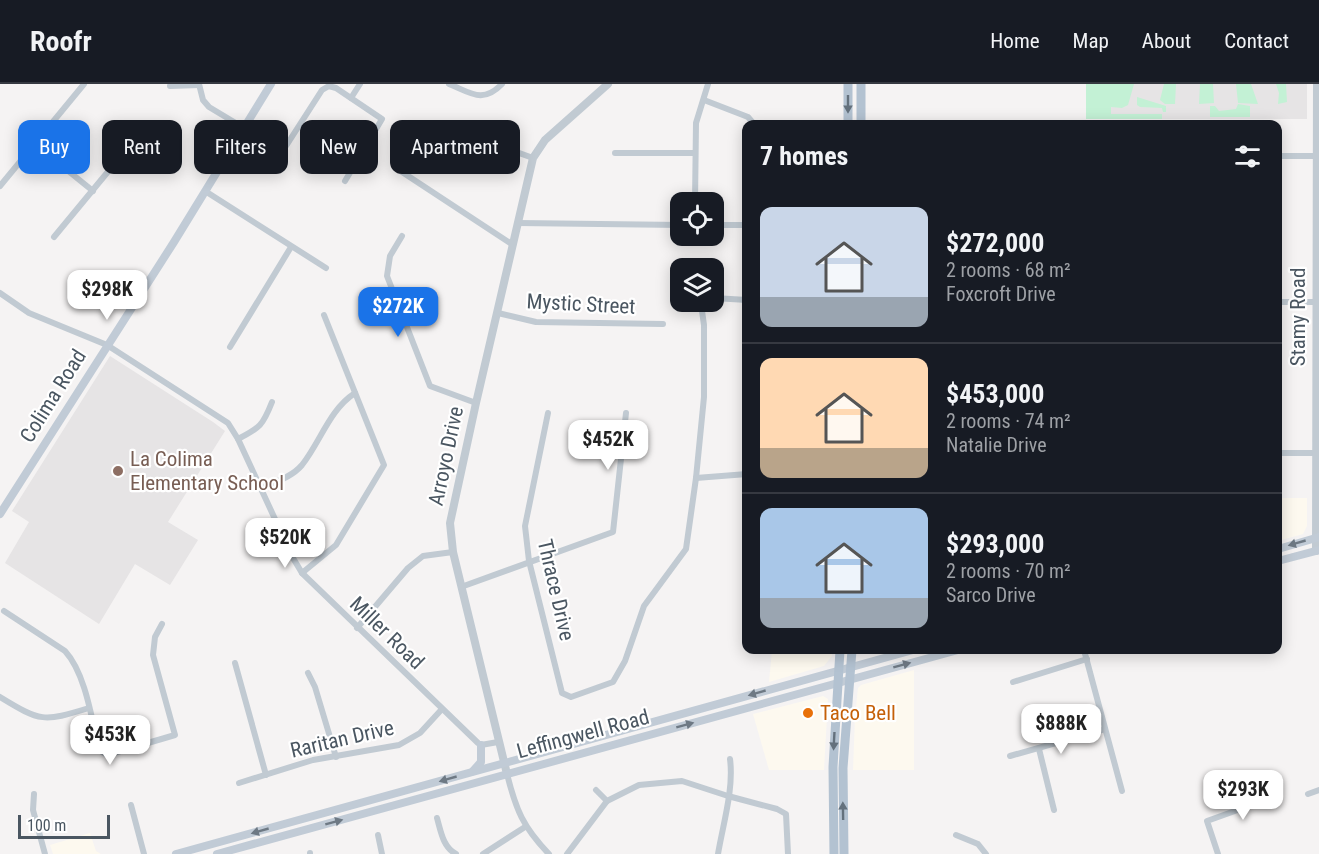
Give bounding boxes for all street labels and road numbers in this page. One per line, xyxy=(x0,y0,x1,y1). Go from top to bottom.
street label: Stamy Road xyxy=(1286,268,1310,366)
street label: Mystic Street xyxy=(526,289,636,319)
street label: Colima Road xyxy=(15,345,91,447)
street label: Arroyo Drive xyxy=(424,404,468,508)
street label: Thrace Drive xyxy=(533,537,579,643)
street label: Miller Road xyxy=(345,592,429,674)
street label: Leffingwell Road xyxy=(514,705,652,763)
street label: Raritan Drive xyxy=(288,715,396,763)

